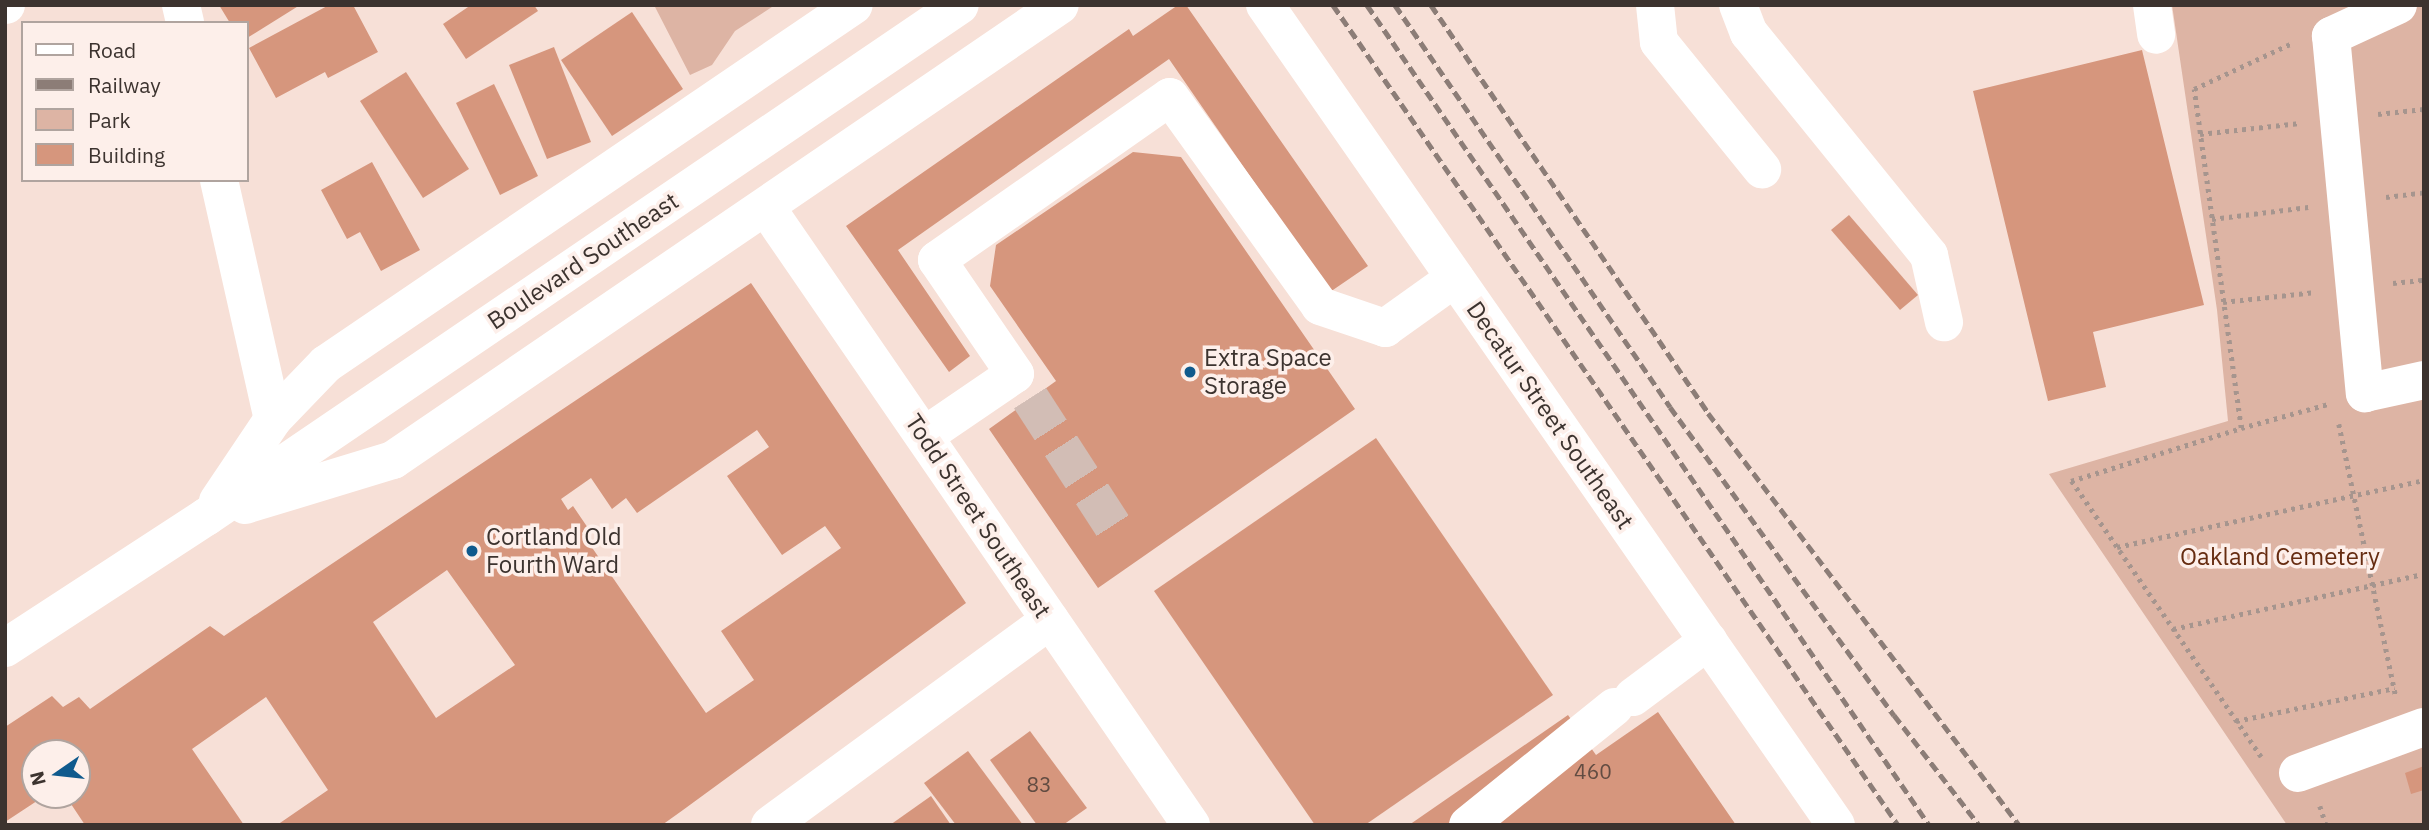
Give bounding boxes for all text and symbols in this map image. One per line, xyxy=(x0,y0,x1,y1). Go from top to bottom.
legend xyxy=(21,21,248,182)
text: Road xyxy=(88,36,136,64)
text: Railway xyxy=(88,71,161,99)
text: Park xyxy=(88,106,131,134)
text: Building xyxy=(88,141,165,169)
street label: Boulevard Southeast xyxy=(482,186,684,336)
street label: Decatur Street Southeast xyxy=(1460,296,1640,534)
place label: Extra Space Storage xyxy=(1204,344,1332,400)
marker: Extra Space Storage xyxy=(1182,364,1198,380)
street label: Todd Street Southeast xyxy=(899,409,1057,623)
place label: Cortland Old Fourth Ward xyxy=(486,523,622,579)
marker: Cortland Old Fourth Ward xyxy=(464,543,480,559)
park label: Oakland Cemetery xyxy=(2180,543,2380,571)
north arrow xyxy=(21,739,91,809)
house number: 460 xyxy=(1574,758,1612,784)
text: N xyxy=(24,769,51,788)
house number: 83 xyxy=(1026,771,1052,797)

